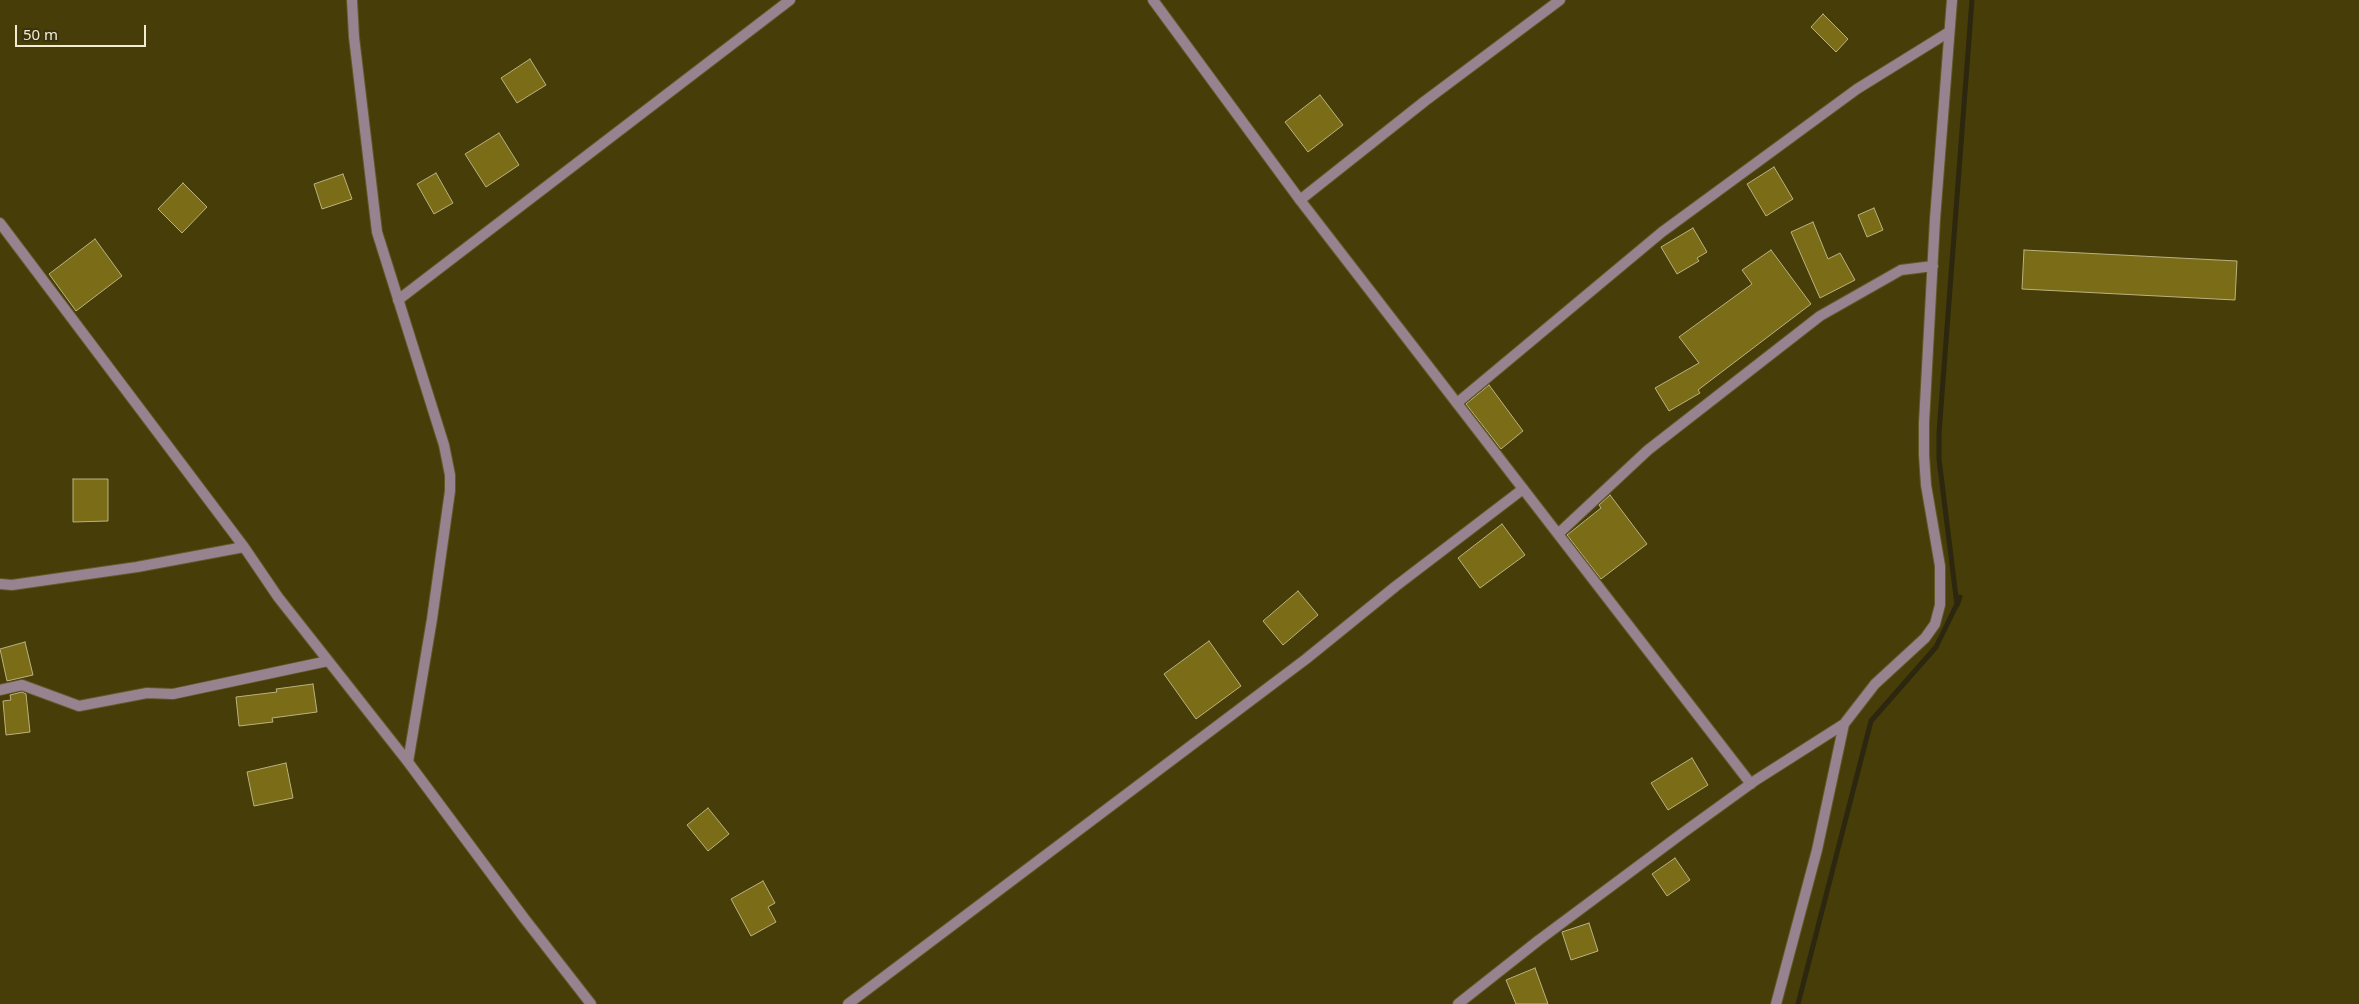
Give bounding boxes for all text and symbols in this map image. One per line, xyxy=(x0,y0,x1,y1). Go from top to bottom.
scale bar xyxy=(18,15,149,47)
text: 50 m xyxy=(23,24,58,44)

